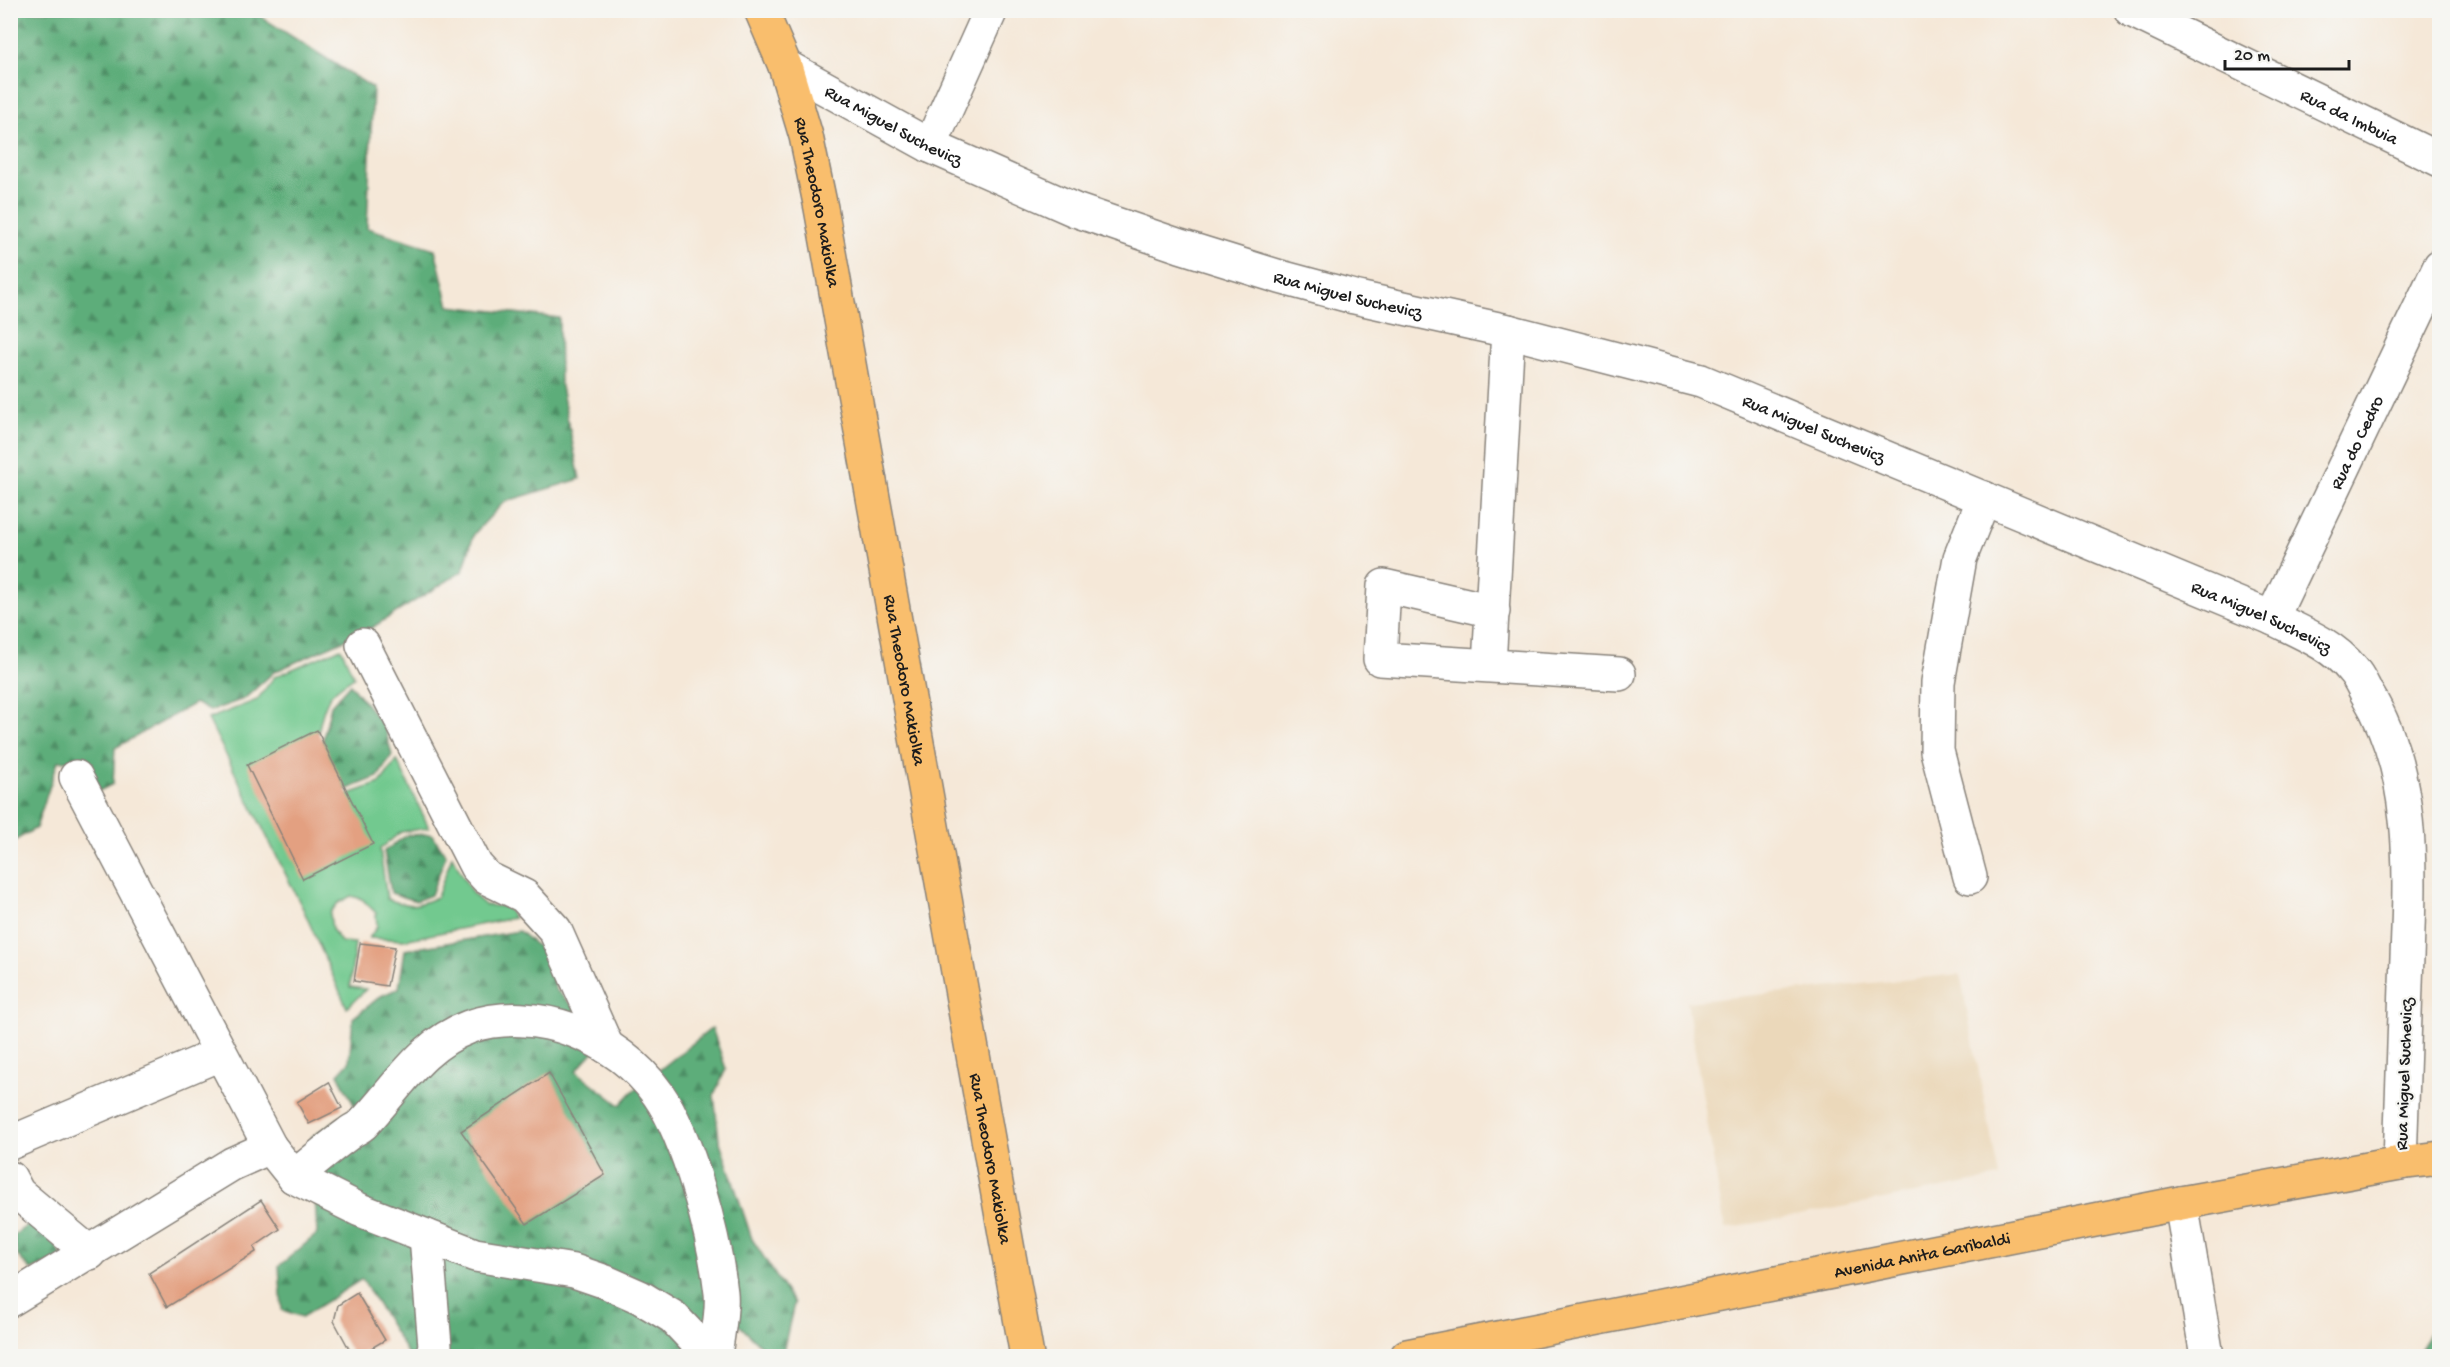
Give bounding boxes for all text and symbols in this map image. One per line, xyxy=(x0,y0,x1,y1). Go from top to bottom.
scale bar xyxy=(2225,33,2350,71)
text: 20 m xyxy=(2234,46,2270,67)
street label: Rua Miguel Suchevicz xyxy=(820,82,966,172)
street label: Rua da Imbuia xyxy=(2296,86,2402,151)
street label: Rua Theodoro Makiolka xyxy=(788,115,843,290)
street label: Rua Miguel Suchevicz xyxy=(1270,268,1425,325)
street label: Rua Miguel Suchevicz xyxy=(1739,391,1889,470)
street label: Rua do Cedro xyxy=(2327,393,2390,493)
street label: Rua Miguel Suchevicz xyxy=(2188,578,2336,661)
street label: Rua Theodoro Makiolka xyxy=(878,593,929,768)
street label: Rua Miguel Suchevicz xyxy=(2392,996,2419,1151)
street label: Rua Theodoro Makiolka xyxy=(963,1072,1015,1247)
street label: Avenida Anita Garibaldi xyxy=(1832,1229,2013,1284)

